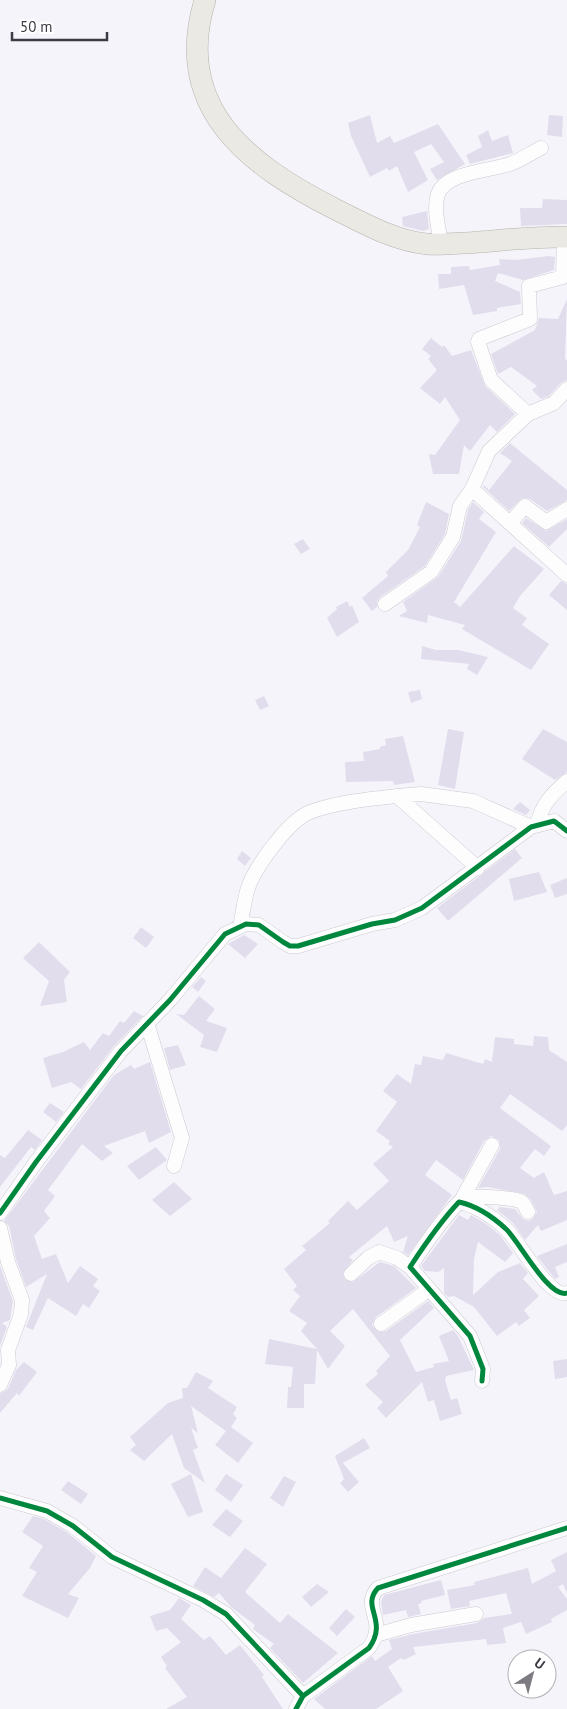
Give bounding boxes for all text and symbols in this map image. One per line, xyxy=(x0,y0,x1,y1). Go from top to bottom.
scale bar xyxy=(12,10,108,42)
text: 50 m xyxy=(20,17,53,36)
north arrow xyxy=(507,1649,557,1699)
text: U xyxy=(531,1654,548,1673)

